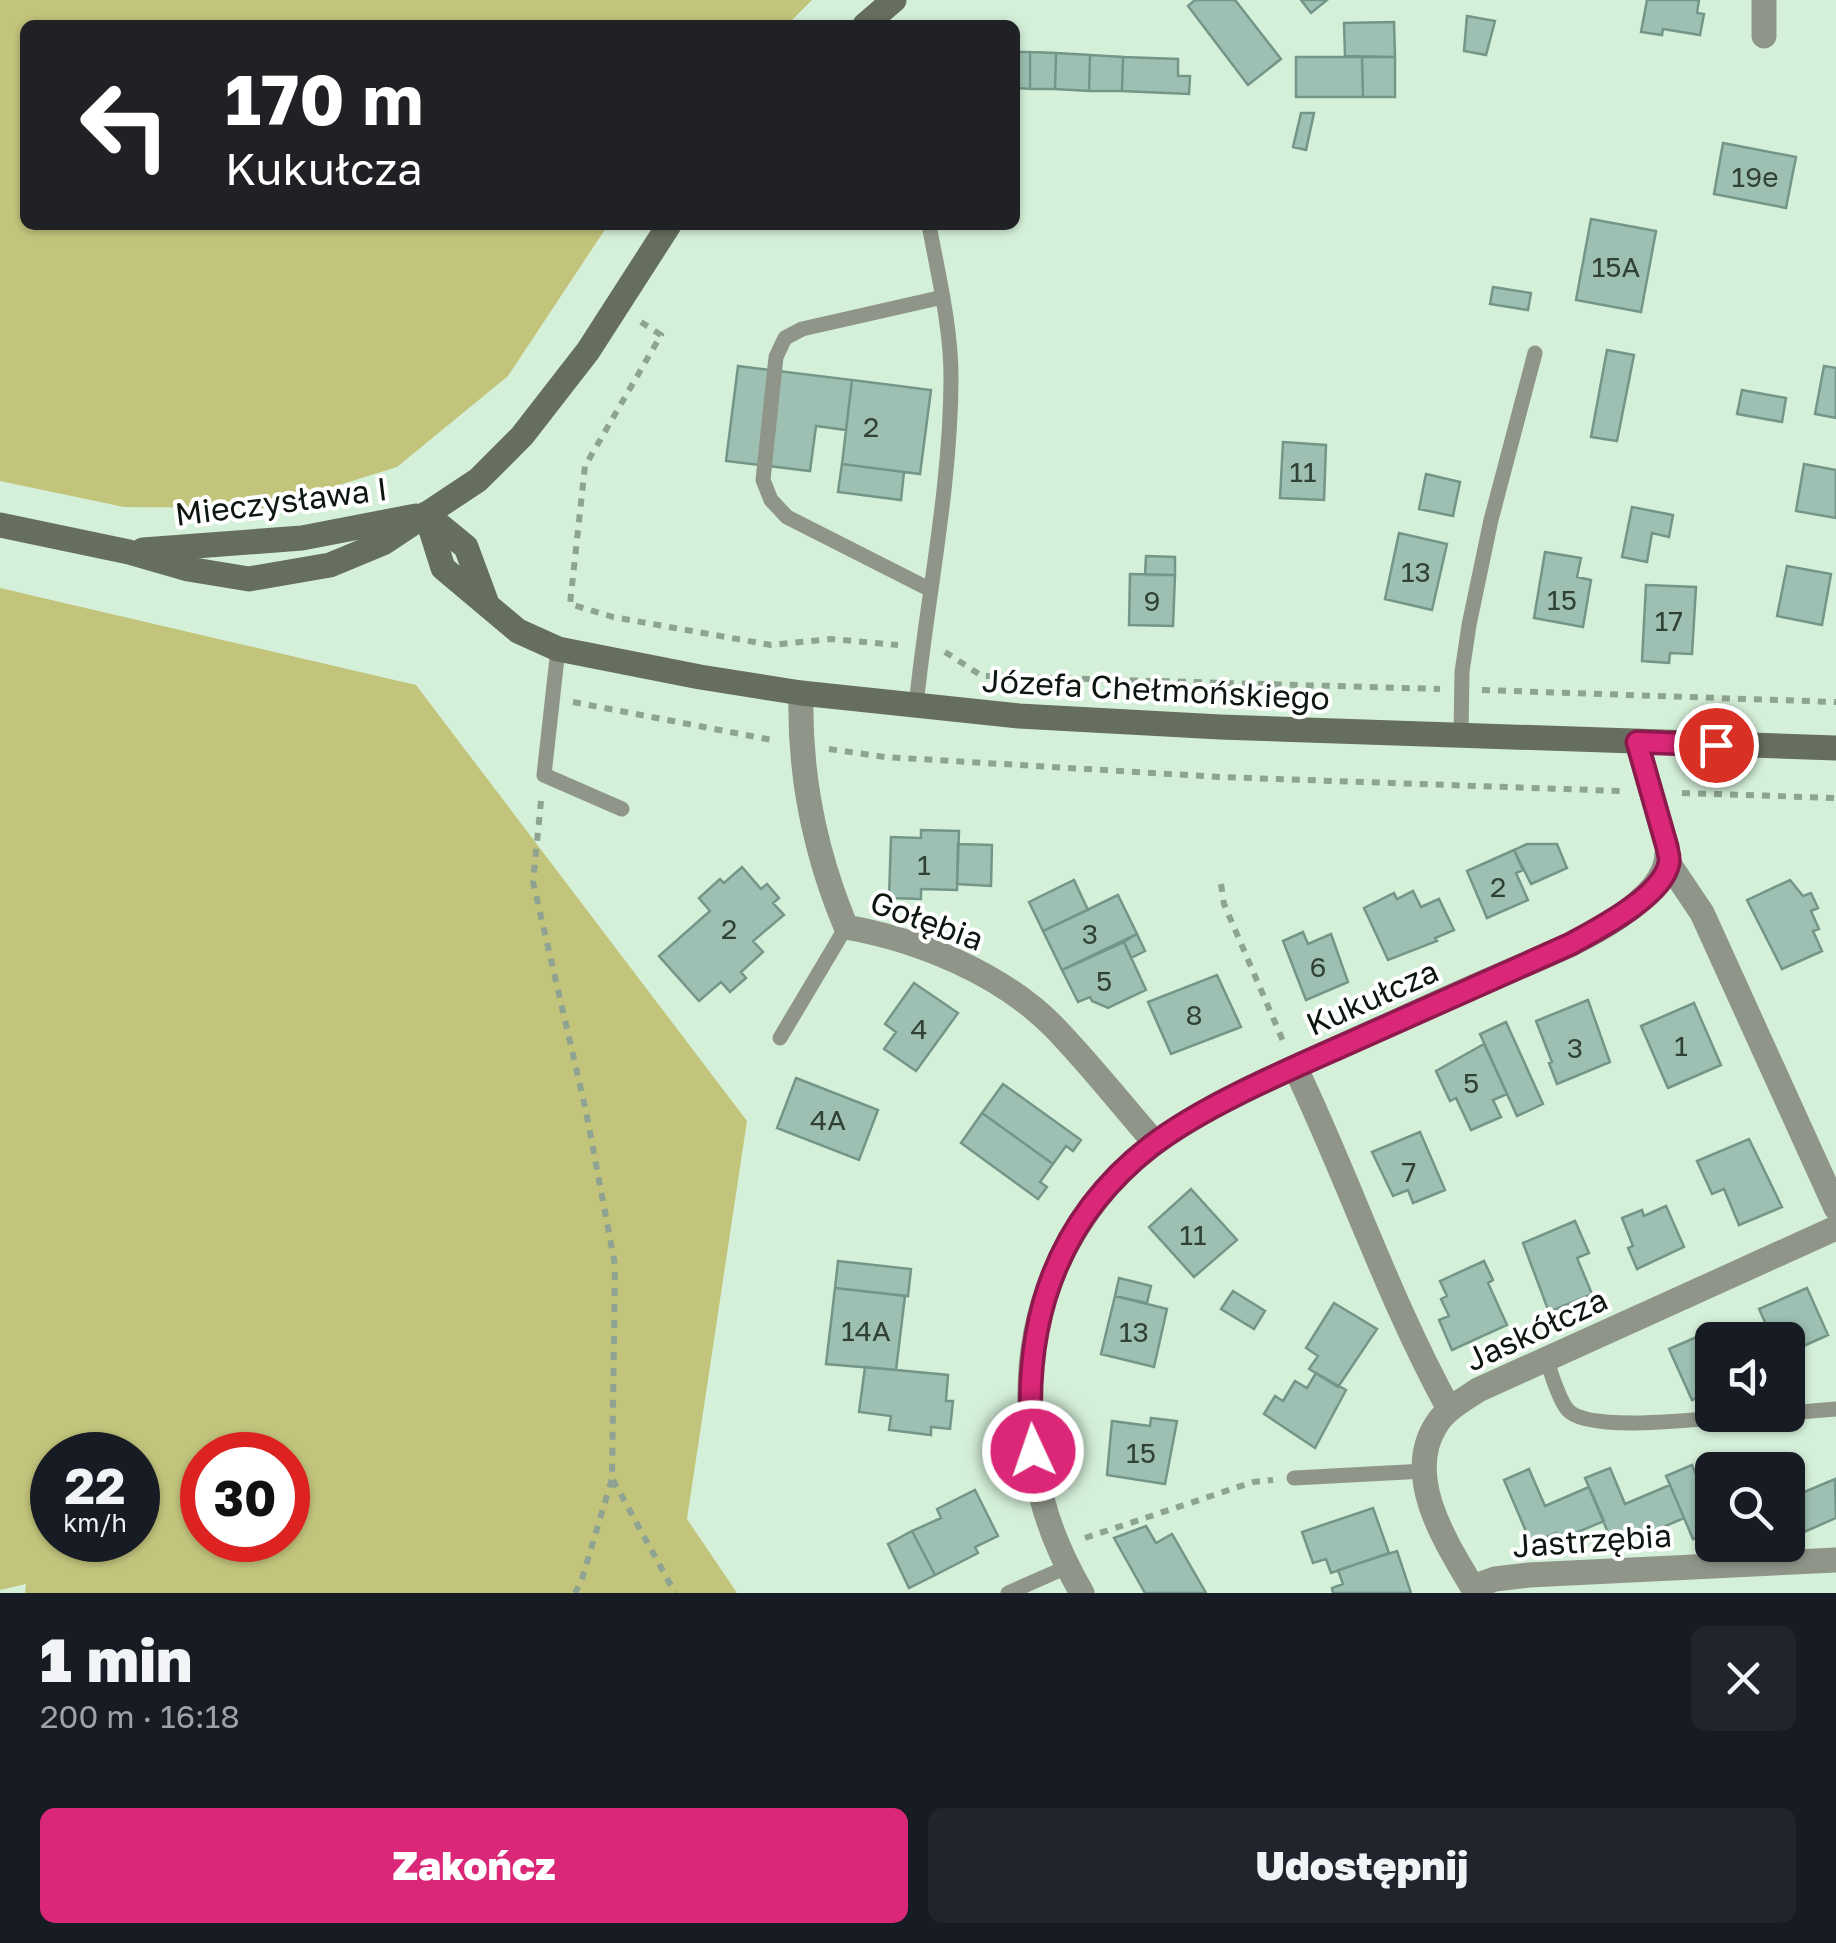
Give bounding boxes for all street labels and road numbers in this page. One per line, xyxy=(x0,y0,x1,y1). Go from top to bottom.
street label: Mieczysława I xyxy=(173,469,389,533)
street label: Józefa Chełmońskiego xyxy=(981,661,1331,717)
street label: Gołębia xyxy=(865,882,989,958)
street label: Kukułcza xyxy=(1300,951,1444,1043)
street label: Jaskółcza xyxy=(1459,1280,1613,1378)
street label: Jastrzębia xyxy=(1511,1515,1673,1565)

